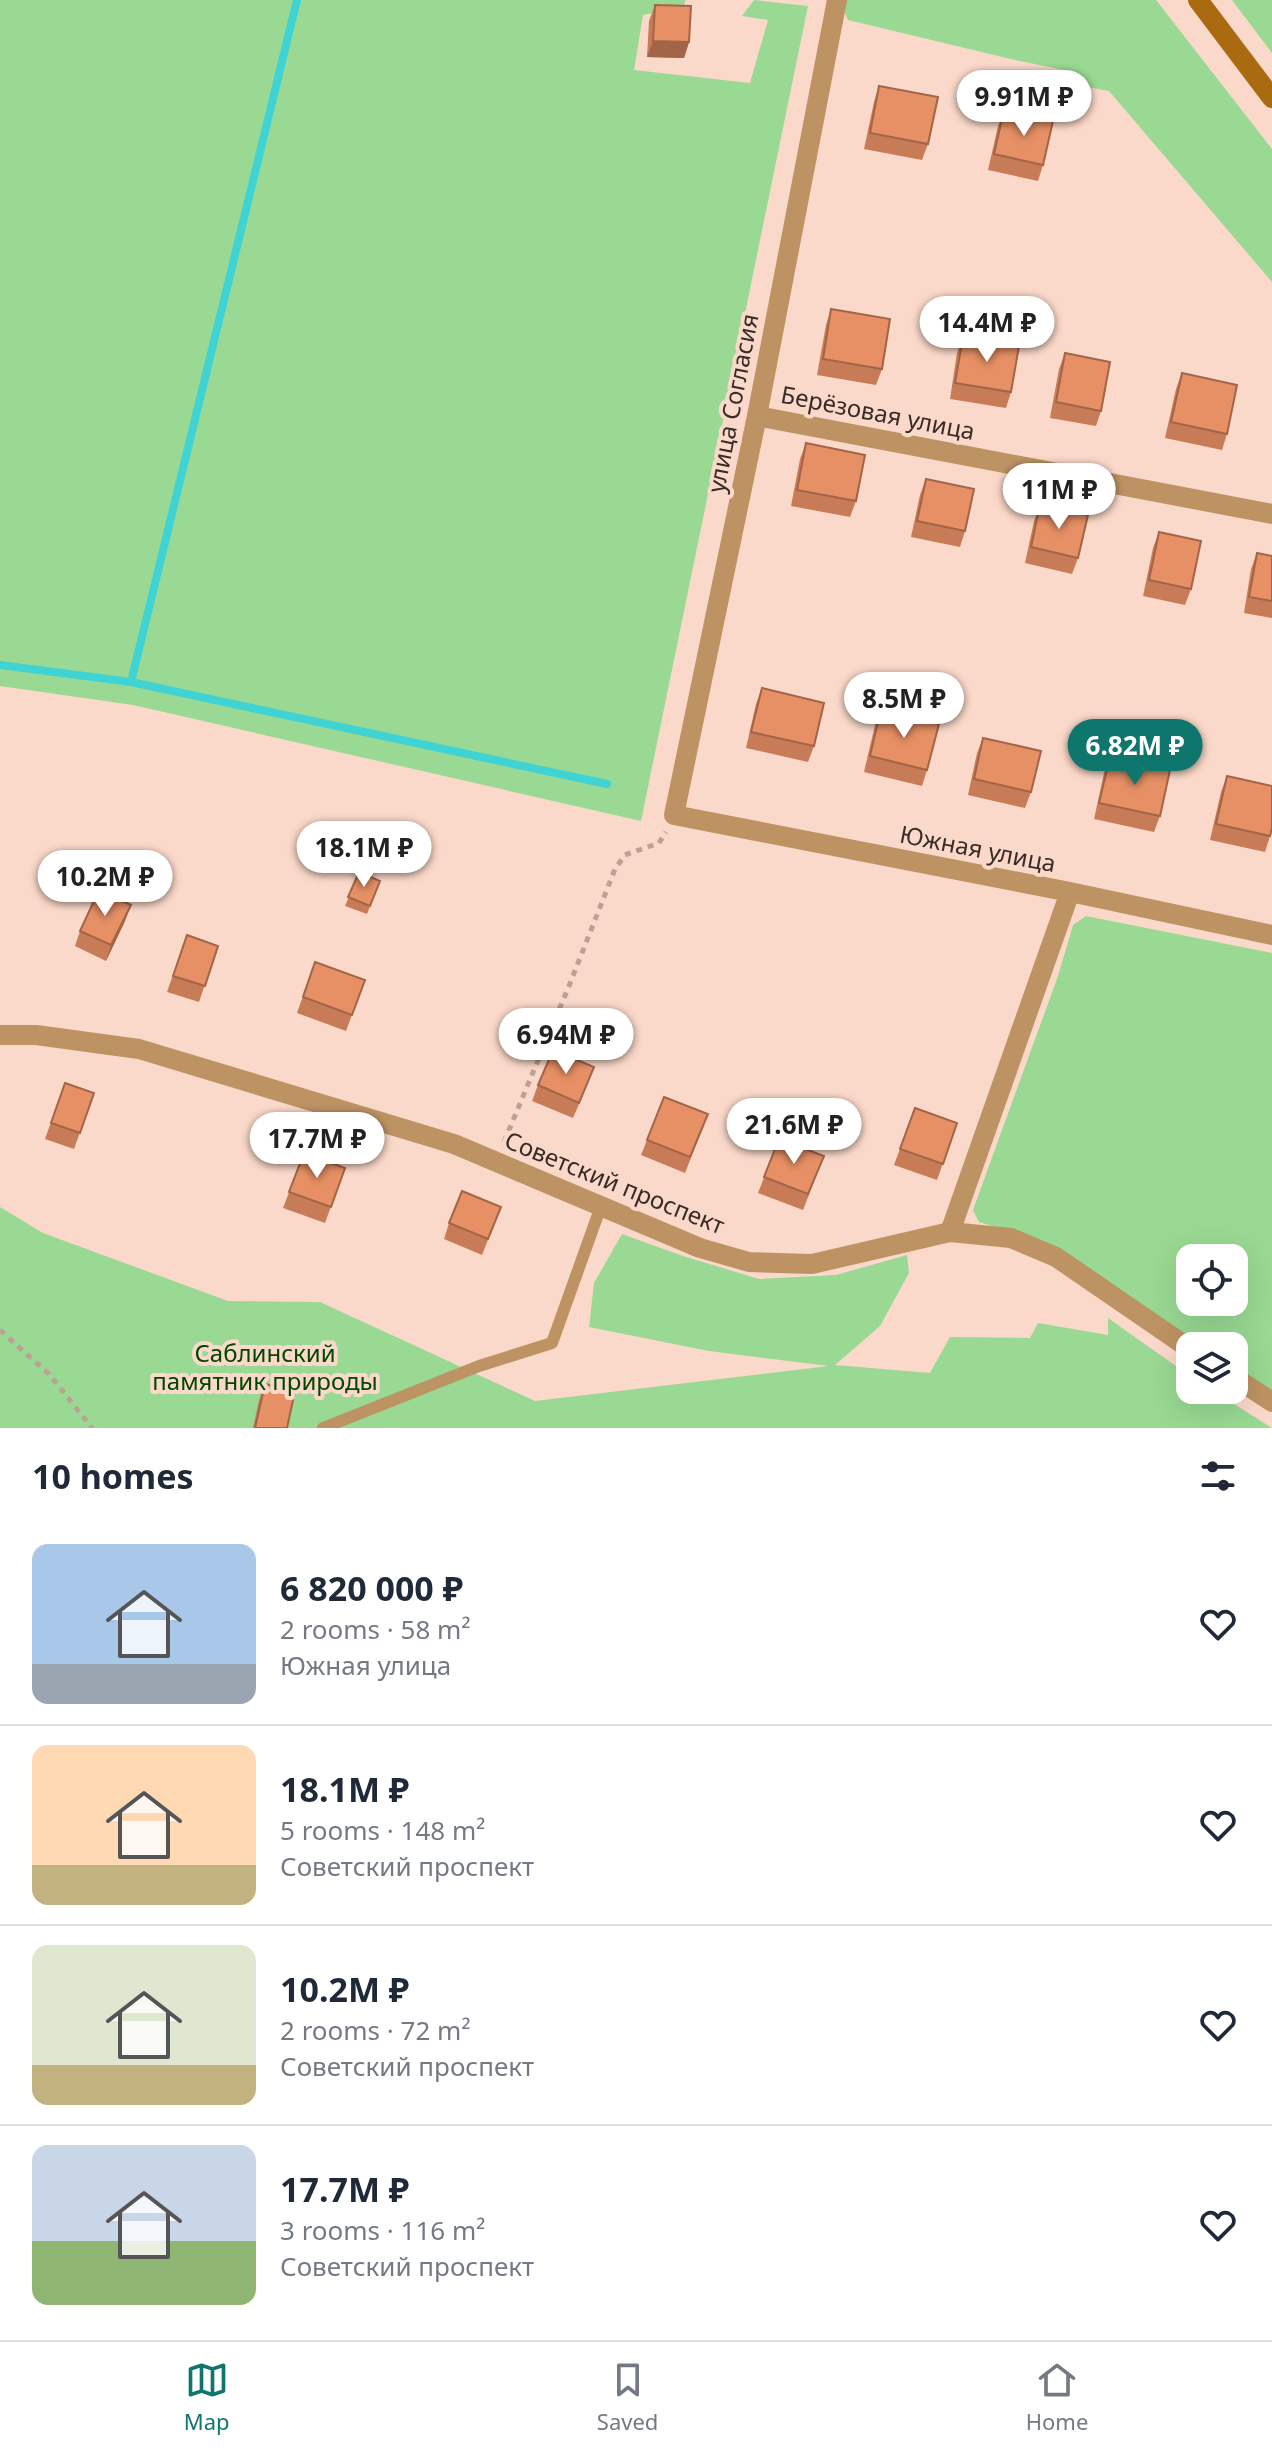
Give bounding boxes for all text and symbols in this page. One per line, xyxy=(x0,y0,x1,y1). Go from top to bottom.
pin: 9.91M ₽ xyxy=(950,70,1098,138)
text: 9.91M ₽ xyxy=(975,78,1073,114)
pin: 14.4M ₽ xyxy=(913,296,1061,364)
text: 14.4M ₽ xyxy=(938,304,1036,340)
street label: улица Согласия xyxy=(698,311,766,495)
street label: Берёзовая улица xyxy=(778,377,978,447)
pin: 11M ₽ xyxy=(1003,463,1115,531)
text: 11M ₽ xyxy=(1021,471,1097,507)
pin: 8.5M ₽ xyxy=(839,672,969,740)
text: 8.5M ₽ xyxy=(862,680,946,716)
pin: 6.82M ₽ xyxy=(1061,719,1209,787)
text: 6.82M ₽ xyxy=(1086,727,1184,763)
street label: Южная улица xyxy=(897,817,1059,879)
pin: 18.1M ₽ xyxy=(290,821,438,889)
text: 18.1M ₽ xyxy=(315,829,413,865)
pin: 10.2M ₽ xyxy=(31,850,179,918)
text: 10.2M ₽ xyxy=(56,858,154,894)
pin: 6.94M ₽ xyxy=(492,1008,640,1076)
text: 6.94M ₽ xyxy=(517,1016,615,1052)
pin: 21.6M ₽ xyxy=(720,1098,868,1166)
text: 21.6M ₽ xyxy=(745,1106,843,1142)
pin: 17.7M ₽ xyxy=(243,1112,391,1180)
text: 17.7M ₽ xyxy=(268,1120,366,1156)
street label: Советский проспект xyxy=(500,1123,730,1241)
map controls xyxy=(1176,1244,1248,1404)
button: locate xyxy=(1176,1244,1248,1316)
button: layers xyxy=(1176,1332,1248,1404)
park label: Саблинский памятник природы xyxy=(152,1336,378,1397)
text: 10 homes xyxy=(32,1453,194,1499)
icon: filters xyxy=(1196,1454,1240,1498)
text: 6 820 000 ₽ xyxy=(280,1565,463,1611)
icon: home xyxy=(96,1576,192,1672)
icon: heart xyxy=(1196,1602,1240,1646)
text: 2 rooms · 58 m² xyxy=(280,1611,470,1647)
text: Южная улица xyxy=(280,1647,451,1683)
text: 18.1M ₽ xyxy=(280,1766,409,1812)
icon: home xyxy=(96,1777,192,1873)
icon: heart xyxy=(1196,1803,1240,1847)
text: 5 rooms · 148 m² xyxy=(280,1812,485,1848)
text: Советский проспект xyxy=(280,1848,534,1884)
text: 10.2M ₽ xyxy=(280,1966,409,2012)
icon: home xyxy=(96,1977,192,2073)
icon: heart xyxy=(1196,2003,1240,2047)
text: 2 rooms · 72 m² xyxy=(280,2012,470,2048)
text: Советский проспект xyxy=(280,2048,534,2084)
text: 17.7M ₽ xyxy=(280,2166,409,2212)
icon: home xyxy=(96,2177,192,2273)
icon: heart xyxy=(1196,2203,1240,2247)
text: 3 rooms · 116 m² xyxy=(280,2212,485,2248)
text: Советский проспект xyxy=(280,2248,534,2284)
tab: Map xyxy=(184,2358,230,2436)
tab: Saved xyxy=(597,2358,658,2436)
tab: Home xyxy=(1026,2358,1088,2436)

